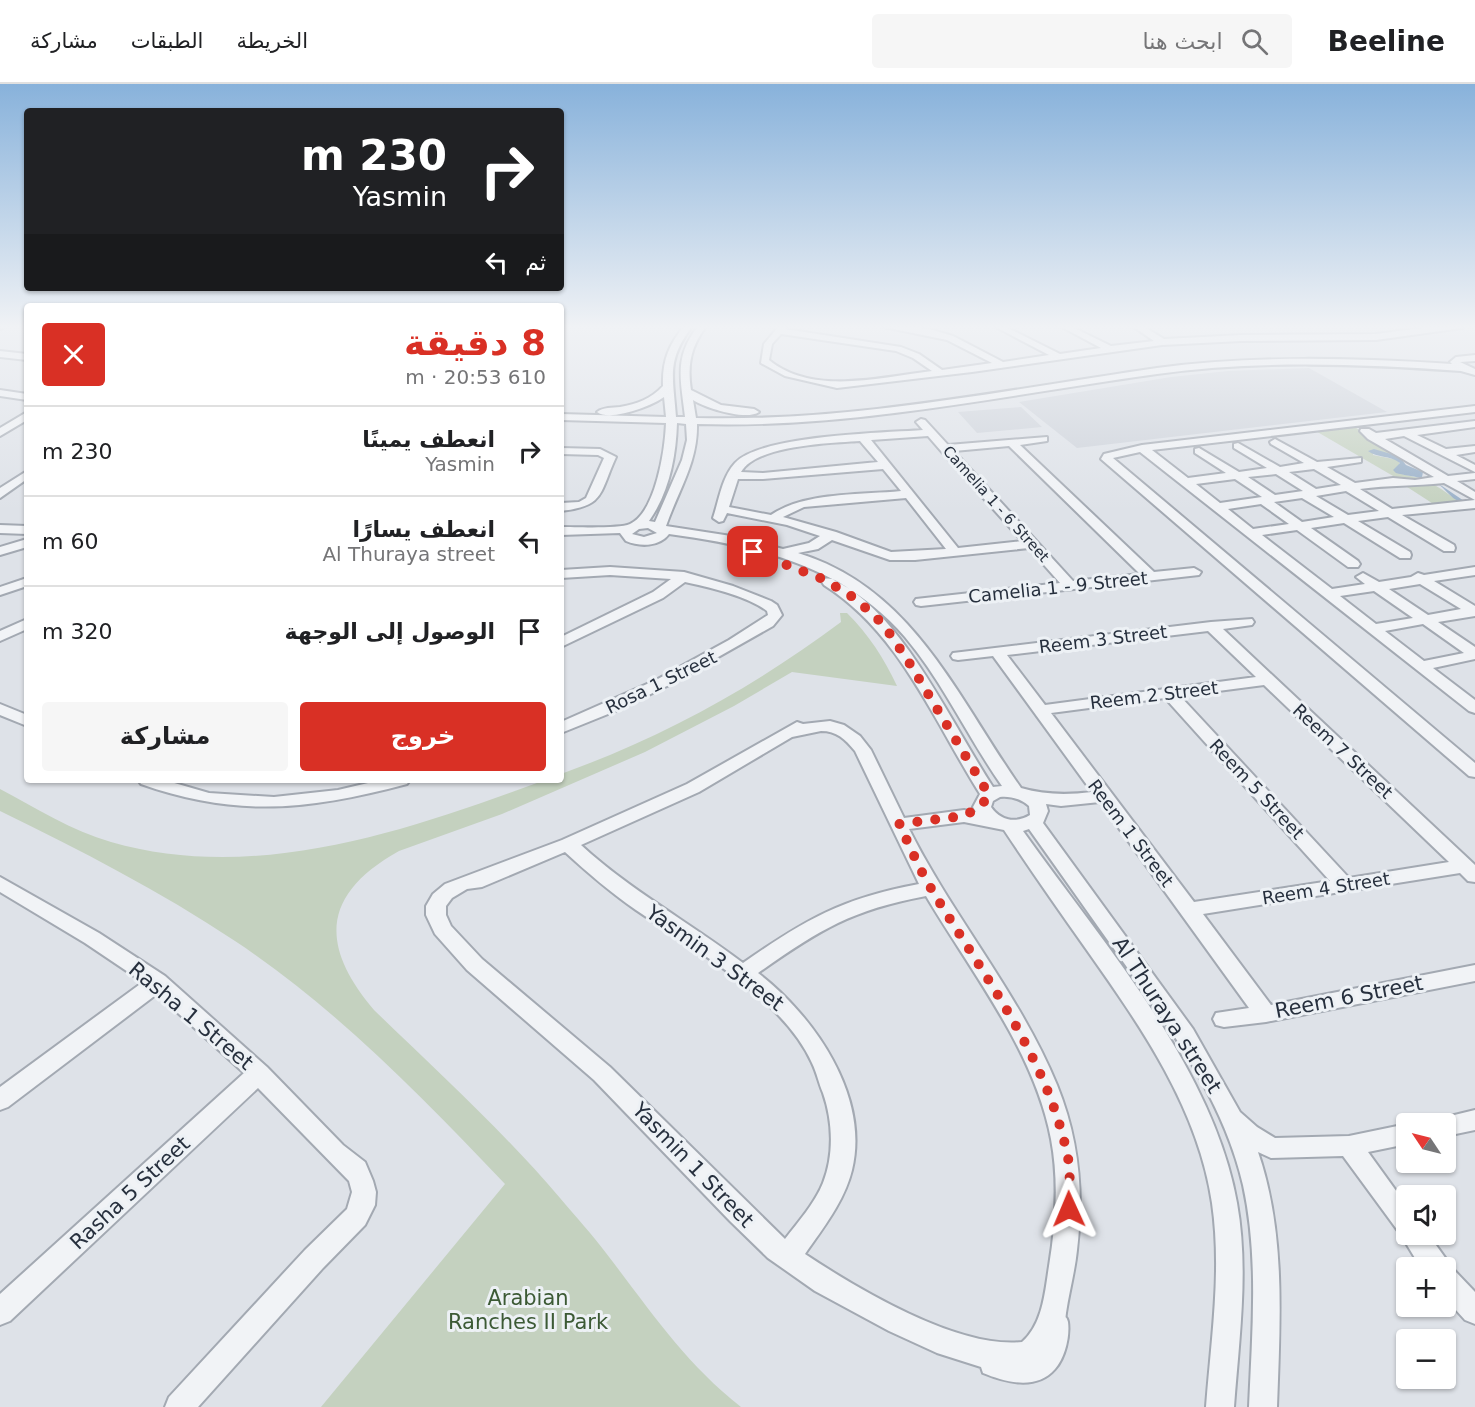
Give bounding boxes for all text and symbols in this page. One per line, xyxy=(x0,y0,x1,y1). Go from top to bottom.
search box xyxy=(872,14,1292,68)
icon: search xyxy=(1238,25,1271,58)
text: Beeline xyxy=(1328,25,1445,58)
text: مشاركة xyxy=(30,29,98,53)
text: الطبقات xyxy=(131,29,203,53)
text: الخريطة xyxy=(236,29,308,53)
text: ابحث هنا xyxy=(1143,29,1223,54)
text: 230 m xyxy=(301,131,447,180)
icon: right xyxy=(468,132,546,210)
text: Yasmin xyxy=(353,181,447,212)
icon: left xyxy=(480,246,513,279)
text: ثم xyxy=(525,250,546,275)
text: 8 دقيقة xyxy=(404,322,546,363)
button: close xyxy=(42,323,105,386)
text: 610 m · 20:53 xyxy=(405,365,546,389)
text: انعطف يمينًا xyxy=(362,427,495,452)
icon: right xyxy=(513,435,546,468)
text: 230 m xyxy=(42,439,112,464)
street label: Camelia 1 - 6 Street xyxy=(939,442,1053,566)
text: Yasmin xyxy=(425,452,495,476)
text: انعطف يسارًا xyxy=(352,517,495,542)
icon: left xyxy=(513,525,546,558)
pin xyxy=(727,526,778,577)
text: 60 m xyxy=(42,529,98,554)
icon: arrive xyxy=(736,535,769,568)
text: Al Thuraya street xyxy=(322,542,495,566)
street label: Camelia 1 - 9 Street xyxy=(967,567,1149,607)
icon: arrive xyxy=(513,615,546,648)
text: 320 m xyxy=(42,619,112,644)
text: الوصول إلى الوجهة xyxy=(285,619,495,644)
street label: Reem 3 Street xyxy=(1038,621,1168,657)
street label: Rosa 1 Street xyxy=(602,646,720,718)
street label: Reem 2 Street xyxy=(1089,677,1219,713)
street label: Reem 7 Street xyxy=(1289,699,1397,803)
button: مشاركة xyxy=(42,702,288,771)
button: خروج xyxy=(300,702,546,771)
street label: Reem 5 Street xyxy=(1205,735,1309,843)
street label: Reem 1 Street xyxy=(1084,775,1178,891)
street label: Reem 4 Street xyxy=(1261,868,1391,908)
street label: Yasmin 3 Street xyxy=(641,900,788,1016)
street label: Al Thuraya street xyxy=(1108,932,1226,1098)
street label: Rasha 1 Street xyxy=(124,957,258,1075)
street label: Reem 6 Street xyxy=(1273,971,1425,1023)
street label: Yasmin 1 Street xyxy=(627,1097,759,1232)
north arrow xyxy=(1396,1113,1456,1173)
map controls xyxy=(1396,1113,1456,1389)
street label: Rasha 5 Street xyxy=(65,1131,195,1255)
position arrow xyxy=(1037,1177,1101,1241)
button: sound xyxy=(1396,1185,1456,1245)
button: + xyxy=(1396,1257,1456,1317)
park label: Arabian Ranches II Park xyxy=(448,1286,609,1334)
button: − xyxy=(1396,1329,1456,1389)

